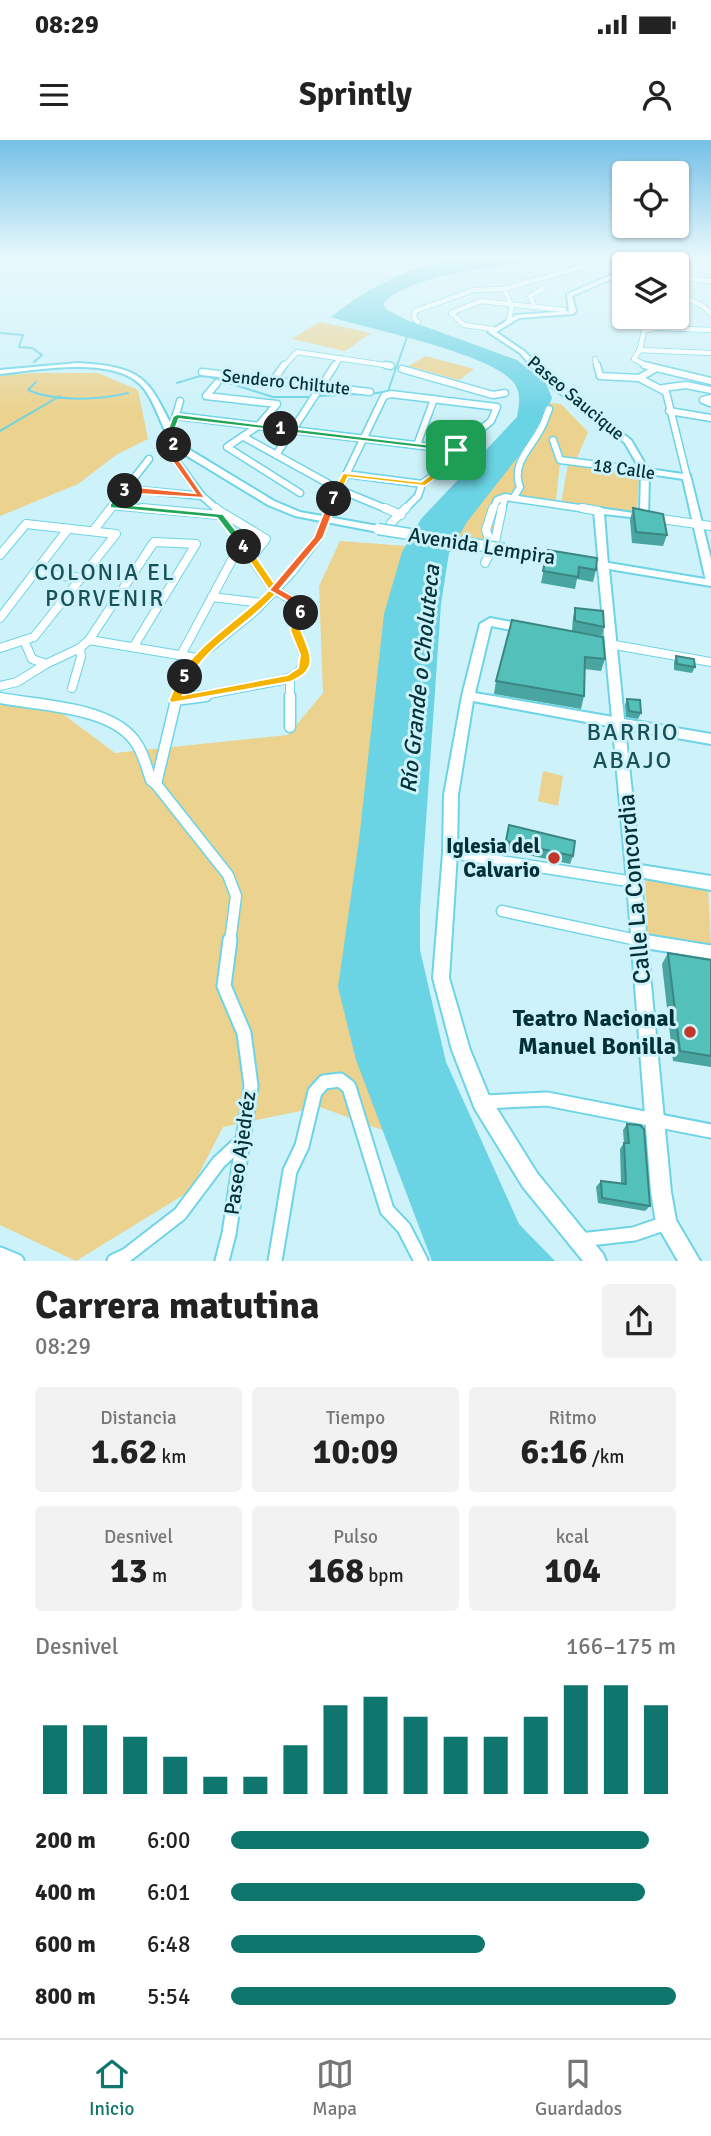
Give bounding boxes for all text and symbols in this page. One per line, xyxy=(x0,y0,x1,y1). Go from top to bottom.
text: 08:29 xyxy=(35,9,99,41)
text: Sprintly xyxy=(299,75,412,114)
icon: menu xyxy=(35,76,73,114)
icon: person xyxy=(638,76,676,114)
map controls xyxy=(612,161,689,329)
button: locate xyxy=(612,161,689,238)
button: layers xyxy=(612,252,689,329)
street label: Paseo Saucique xyxy=(523,351,629,445)
street label: Sendero Chiltute xyxy=(221,364,351,400)
pin: 1 xyxy=(264,412,298,446)
text: 1 xyxy=(275,416,286,440)
pin xyxy=(426,420,486,480)
pin: 2 xyxy=(156,428,192,462)
icon: arrive xyxy=(437,431,475,469)
text: 2 xyxy=(168,432,179,456)
street label: 18 Calle xyxy=(592,454,656,484)
pin: 3 xyxy=(108,474,142,508)
text: 3 xyxy=(119,478,130,502)
pin: 7 xyxy=(316,482,352,516)
text: 7 xyxy=(328,486,339,510)
street label: Avenida Lempira xyxy=(407,522,557,570)
pin: 4 xyxy=(226,530,262,564)
text: 4 xyxy=(238,534,249,558)
district label: COLONIA EL PORVENIR xyxy=(34,558,176,613)
water label: Río Grande o Choluteca xyxy=(394,562,447,795)
pin: 6 xyxy=(284,596,318,630)
text: 6 xyxy=(295,600,306,624)
pin: 5 xyxy=(168,660,202,694)
text: 5 xyxy=(179,664,190,688)
district label: BARRIO ABAJO xyxy=(587,717,679,775)
street label: Calle La Concordia xyxy=(611,793,657,985)
place label: Iglesia del Calvario xyxy=(446,833,540,883)
marker: Iglesia del Calvario xyxy=(546,850,562,866)
place label: Teatro Nacional Manuel Bonilla xyxy=(513,1003,676,1061)
marker: Teatro Nacional Manuel Bonilla xyxy=(682,1024,698,1040)
street label: Paseo Ajedréz xyxy=(218,1089,262,1217)
text: Carrera matutina xyxy=(35,1282,320,1329)
button: share xyxy=(602,1284,676,1358)
text: 08:29 xyxy=(35,1332,91,1361)
text: Distancia xyxy=(100,1406,177,1430)
text: Tiempo xyxy=(326,1406,385,1430)
text: Ritmo xyxy=(548,1406,597,1430)
text: 1.62 xyxy=(91,1430,157,1473)
text: 10:09 xyxy=(313,1430,398,1473)
text: 6:16 xyxy=(521,1430,588,1473)
text: km xyxy=(157,1445,186,1469)
text: /km xyxy=(588,1445,624,1469)
text: Desnivel xyxy=(104,1525,173,1549)
text: Pulso xyxy=(333,1525,378,1549)
text: kcal xyxy=(556,1525,589,1549)
text: 13 xyxy=(110,1549,148,1592)
text: 168 xyxy=(307,1549,364,1592)
text: 104 xyxy=(544,1549,601,1592)
text: m xyxy=(148,1564,167,1588)
text: bpm xyxy=(364,1564,404,1588)
text: Desnivel xyxy=(35,1632,118,1661)
text: 166–175 m xyxy=(566,1632,676,1661)
text: 200 m xyxy=(35,1826,96,1855)
text: 6:00 xyxy=(147,1826,190,1855)
text: 400 m xyxy=(35,1878,96,1907)
text: 6:01 xyxy=(147,1878,190,1907)
text: 600 m xyxy=(35,1930,96,1959)
text: 6:48 xyxy=(147,1930,190,1959)
text: 800 m xyxy=(35,1982,96,2011)
text: 5:54 xyxy=(147,1982,190,2011)
tab: Inicio xyxy=(89,2055,134,2121)
tab: Mapa xyxy=(312,2055,357,2121)
tab: Guardados xyxy=(535,2055,622,2121)

